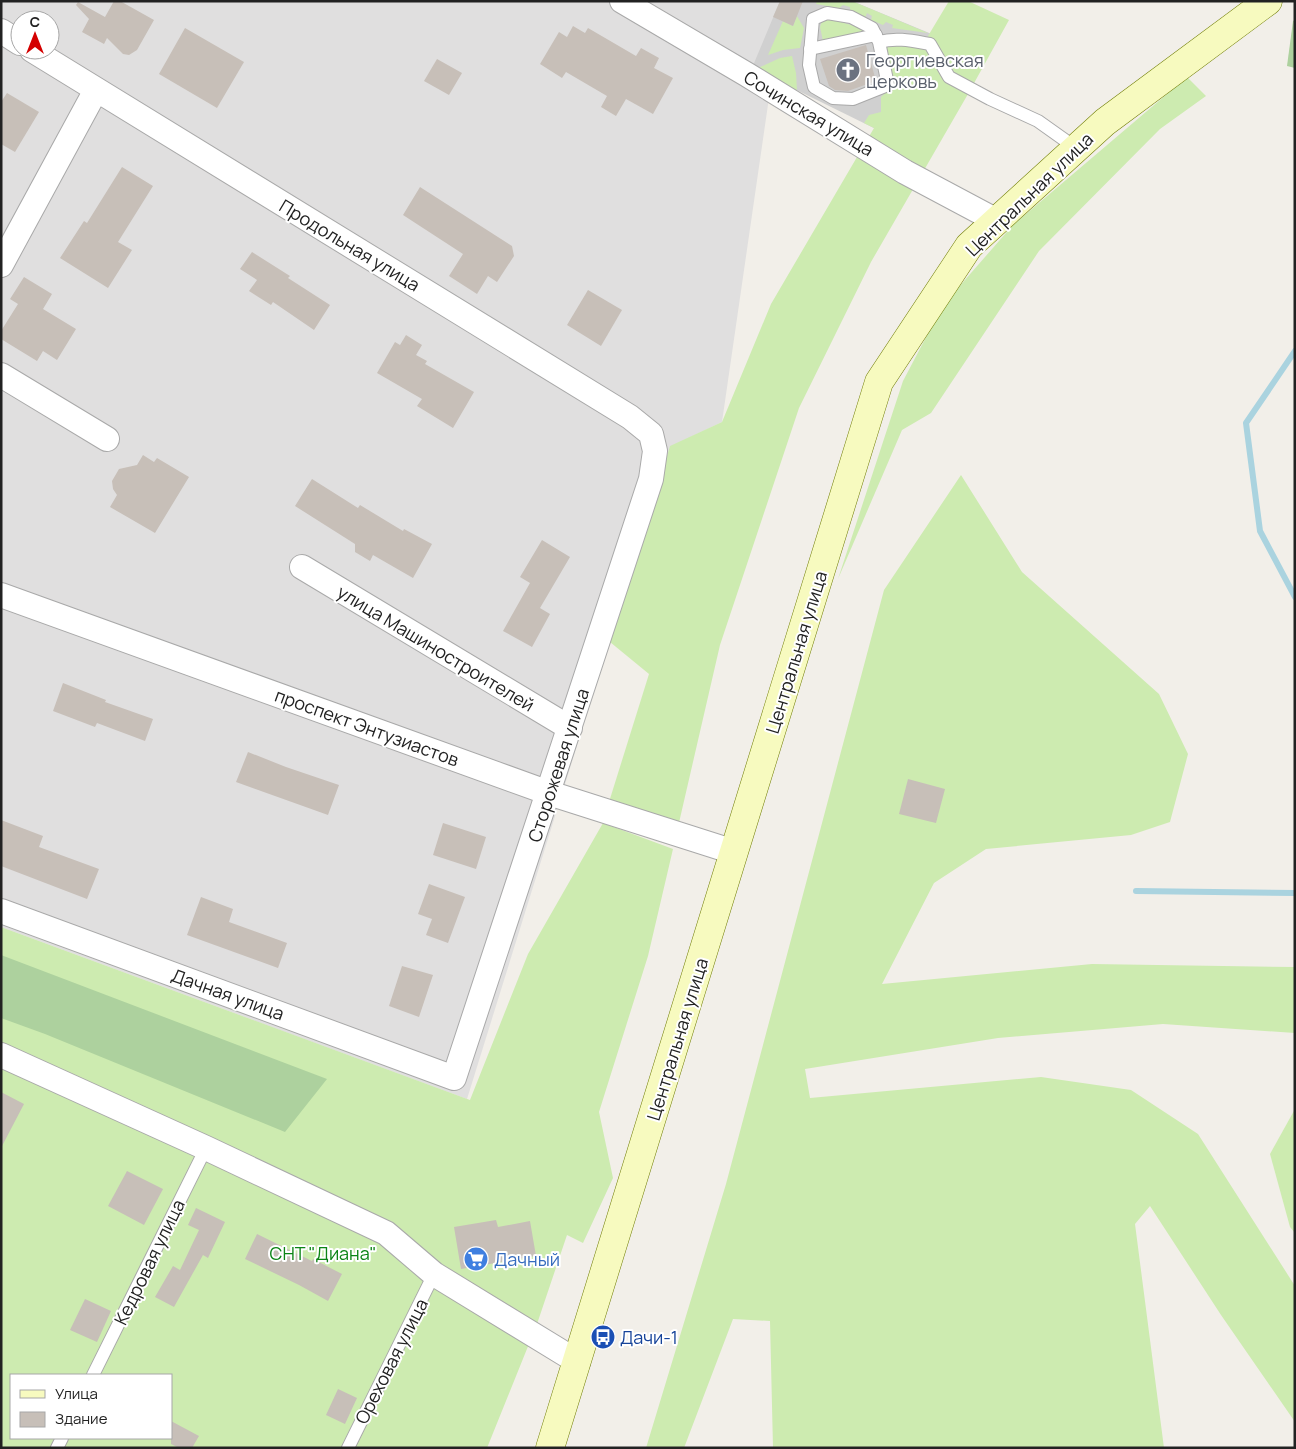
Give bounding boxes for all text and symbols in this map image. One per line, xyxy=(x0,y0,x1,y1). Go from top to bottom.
north arrow xyxy=(10,10,60,60)
text: С xyxy=(30,12,40,31)
place label: Георгиевская церковь xyxy=(866,48,984,93)
church icon: Георгиевская церковь xyxy=(835,57,861,83)
street label: Сочинская улица xyxy=(740,65,878,161)
street label: Центральная улица xyxy=(960,127,1098,261)
street label: Продольная улица xyxy=(275,194,425,296)
street label: Центральная улица xyxy=(760,568,832,736)
street label: улица Машиностроителей xyxy=(333,580,539,716)
street label: проспект Энтузиастов xyxy=(272,683,463,772)
street label: Сторожевая улица xyxy=(522,685,594,845)
street label: Центральная улица xyxy=(641,955,713,1123)
street label: Дачная улица xyxy=(168,963,288,1025)
street label: Кедровая улица xyxy=(108,1195,190,1329)
park label: СНТ "Диана" xyxy=(270,1241,376,1265)
supermarket icon: Дачный xyxy=(463,1246,489,1272)
place label: Дачный xyxy=(494,1247,560,1271)
street label: Ореховая улица xyxy=(349,1294,433,1428)
bus stop icon: Дачи-1 xyxy=(590,1324,616,1350)
place label: Дачи-1 xyxy=(620,1325,678,1349)
legend xyxy=(10,1374,172,1439)
text: Улица xyxy=(55,1383,98,1404)
text: Здание xyxy=(55,1408,108,1429)

